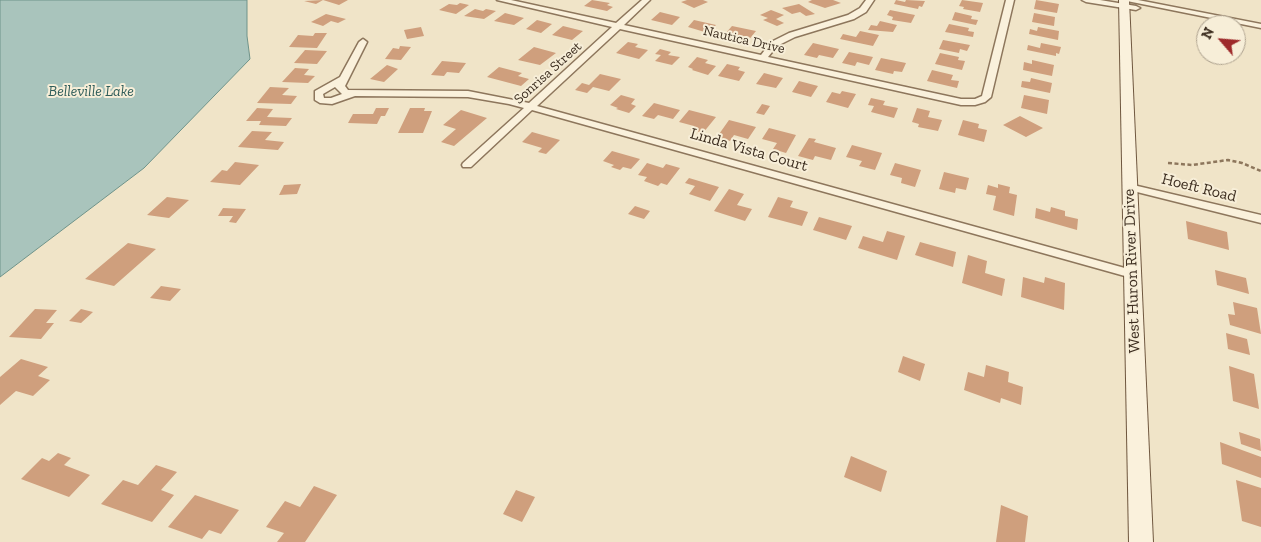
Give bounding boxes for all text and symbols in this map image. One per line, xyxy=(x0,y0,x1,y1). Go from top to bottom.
north arrow xyxy=(1196,15,1246,65)
street label: Nautica Drive xyxy=(702,22,786,58)
text: N xyxy=(1198,25,1218,42)
street label: Sonrisa Street xyxy=(511,38,585,108)
water label: Belleville Lake xyxy=(48,83,134,101)
street label: Linda Vista Court xyxy=(688,124,810,176)
street label: Hoeft Road xyxy=(1160,169,1238,207)
street label: West Huron River Drive xyxy=(1120,189,1144,353)

